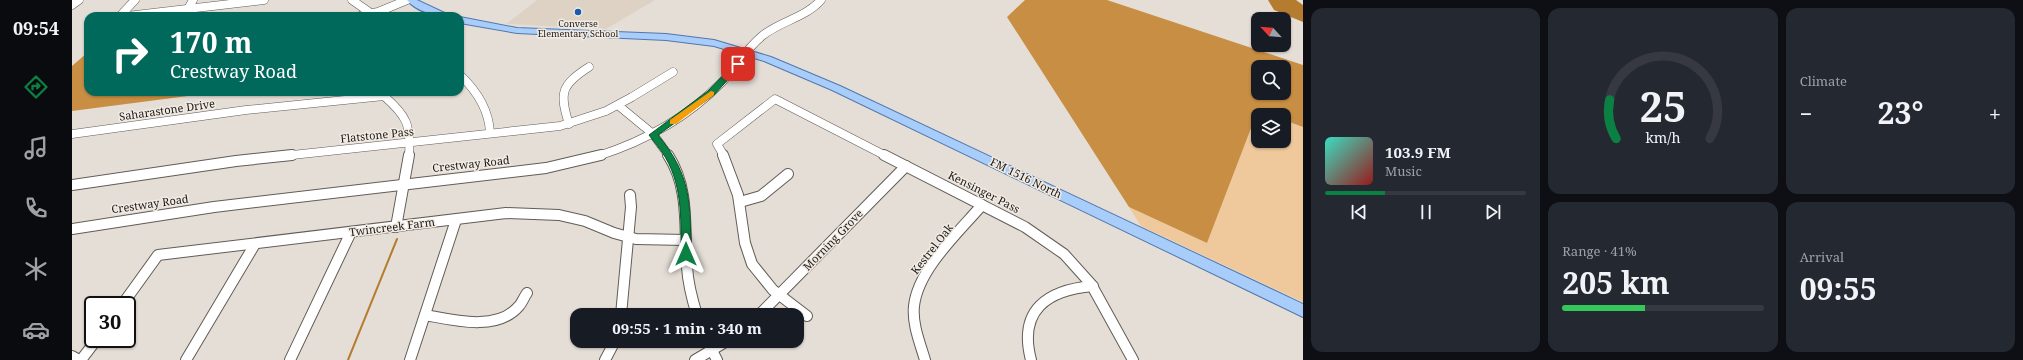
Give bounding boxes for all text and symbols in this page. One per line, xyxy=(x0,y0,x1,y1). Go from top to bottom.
marker: Converse Elementary School xyxy=(573,7,583,17)
north arrow xyxy=(1251,12,1291,52)
map controls xyxy=(1251,12,1291,148)
text: 09:54 xyxy=(13,16,59,40)
place label: Converse Elementary School xyxy=(538,17,618,40)
text: 170 m xyxy=(170,23,252,61)
icon: right xyxy=(104,28,156,80)
pin xyxy=(721,47,755,81)
icon: arrive xyxy=(727,53,749,75)
text: Crestway Road xyxy=(170,59,297,83)
button: search xyxy=(1251,60,1291,100)
text: Climate xyxy=(1800,72,1847,90)
icon: directions xyxy=(22,73,50,101)
text: 25 xyxy=(1639,78,1686,134)
text: 23° xyxy=(1878,92,1923,133)
street label: Saharastone Drive xyxy=(118,95,216,124)
text: − xyxy=(1800,98,1812,128)
text: + xyxy=(1989,98,2001,128)
button: layers xyxy=(1251,108,1291,148)
street label: Flatstone Pass xyxy=(339,123,414,146)
text: km/h xyxy=(1645,127,1681,146)
icon: music xyxy=(22,134,50,162)
text: 103.9 FM xyxy=(1385,142,1451,162)
street label: Crestway Road xyxy=(432,152,511,175)
street label: FM 1516 North xyxy=(988,154,1065,201)
text: Music xyxy=(1385,162,1422,180)
street label: Kensinger Pass xyxy=(946,167,1023,216)
street label: Crestway Road xyxy=(110,191,190,216)
icon: phone xyxy=(22,194,50,222)
icon: previous xyxy=(1348,201,1370,223)
icon: pause xyxy=(1415,201,1437,223)
icon: next xyxy=(1482,201,1504,223)
street label: Morning Grove xyxy=(799,206,866,274)
street label: Twincreek Farm xyxy=(348,214,436,239)
street label: Kestrel Oak xyxy=(907,220,956,277)
position arrow xyxy=(665,233,707,275)
text: Range · 41% xyxy=(1562,242,1637,260)
text: Arrival xyxy=(1800,248,1844,266)
icon: climate xyxy=(22,255,50,283)
text: 205 km xyxy=(1562,262,1670,303)
text: 09:55 xyxy=(1800,268,1877,309)
speed limit sign: 30 xyxy=(84,296,136,348)
icon: car xyxy=(22,316,50,344)
text: 09:55 · 1 min · 340 m xyxy=(612,318,762,338)

